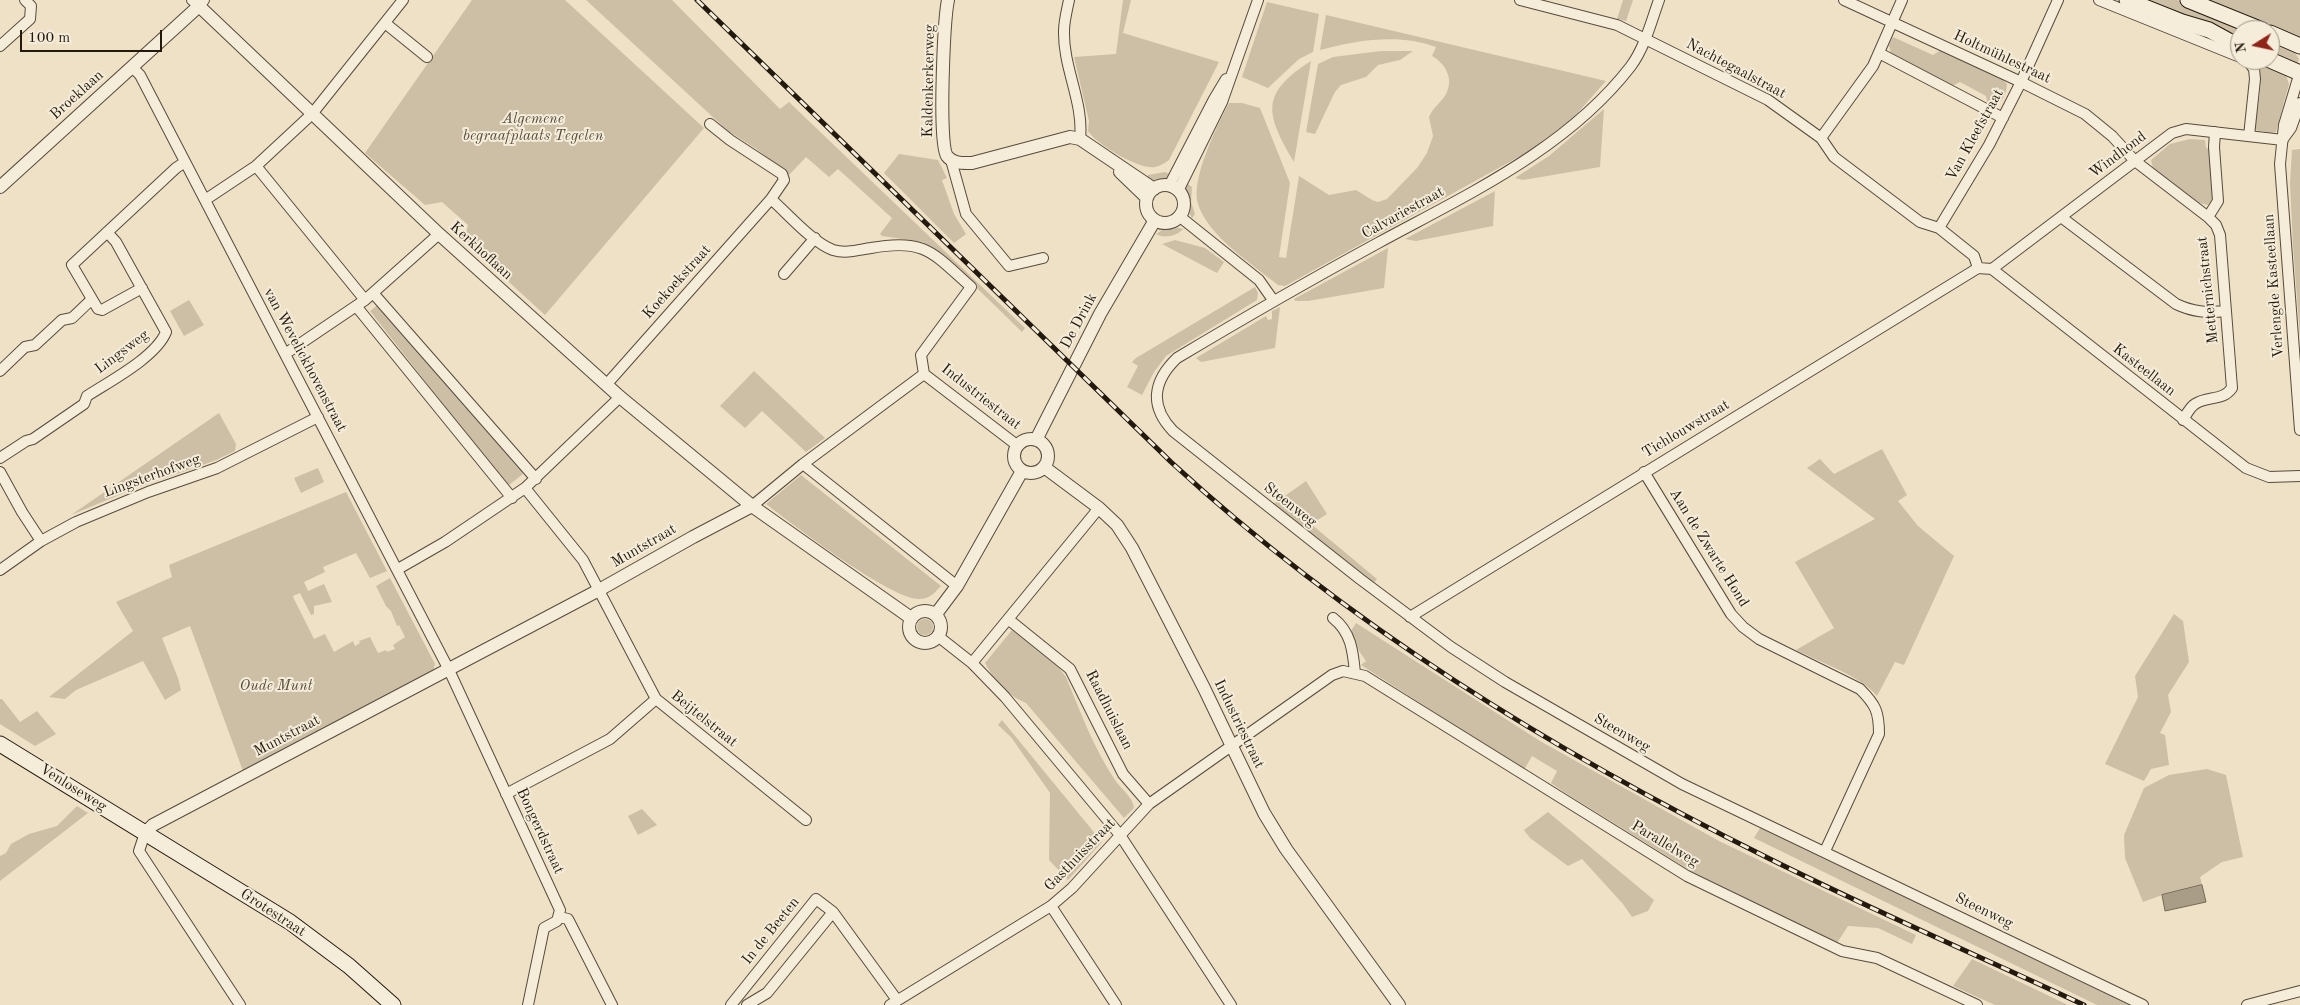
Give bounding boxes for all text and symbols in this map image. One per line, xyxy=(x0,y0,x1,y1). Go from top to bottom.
scale bar xyxy=(22,20,165,52)
north arrow xyxy=(2230,20,2280,70)
street label: Kaldenkerkerweg xyxy=(919,24,939,138)
street label: Holtmühlestraat xyxy=(1950,27,2054,87)
text: 100 m xyxy=(28,31,70,46)
street label: Nachtegaalstraat xyxy=(1683,35,1789,103)
text: N xyxy=(2233,41,2249,54)
street label: Broeklaan xyxy=(47,66,107,124)
street label: Van Kleefstraat xyxy=(1942,86,2008,184)
park label: Algemene begraafplaats Tegelen xyxy=(463,110,603,145)
street label: Windhond xyxy=(2086,128,2150,182)
street label: Calvariestraat xyxy=(1359,183,1447,243)
street label: Verlengde Kasteellaan xyxy=(2260,213,2288,359)
street label: Kerkhoflaan xyxy=(446,218,516,284)
street label: Metternichstraat xyxy=(2193,235,2223,345)
street label: Koekoekstraat xyxy=(639,241,715,323)
street label: van Wevelickhovenstraat xyxy=(259,285,351,435)
street label: De Drink xyxy=(1057,290,1101,352)
street label: Lingsweg xyxy=(92,326,152,378)
street label: Kasteellaan xyxy=(2109,340,2179,400)
street label: Industriestraat xyxy=(937,360,1025,434)
street label: Tichlouwstraat xyxy=(1639,396,1733,462)
street label: Lingsterhofweg xyxy=(101,450,203,502)
street label: Steenweg xyxy=(1260,479,1320,531)
street label: Aan de Zwarte Hond xyxy=(1665,486,1753,610)
street label: Muntstraat xyxy=(608,520,680,572)
street label: Raadhuislaan xyxy=(1081,667,1137,753)
park label: Oude Munt xyxy=(240,677,312,695)
street label: Industriestraat xyxy=(1210,677,1268,771)
street label: Beijtelstraat xyxy=(667,687,741,751)
street label: Steenweg xyxy=(1590,710,1654,756)
street label: Muntstraat xyxy=(251,711,323,761)
street label: Venloseweg xyxy=(36,760,110,816)
street label: Bongerdstraat xyxy=(512,785,568,877)
street label: Gasthuisstraat xyxy=(1041,815,1119,895)
street label: Parallelweg xyxy=(1628,817,1702,871)
street label: Grotestraat xyxy=(237,885,309,941)
street label: Steenweg xyxy=(1952,889,2016,933)
street label: In de Beeten xyxy=(738,894,804,968)

